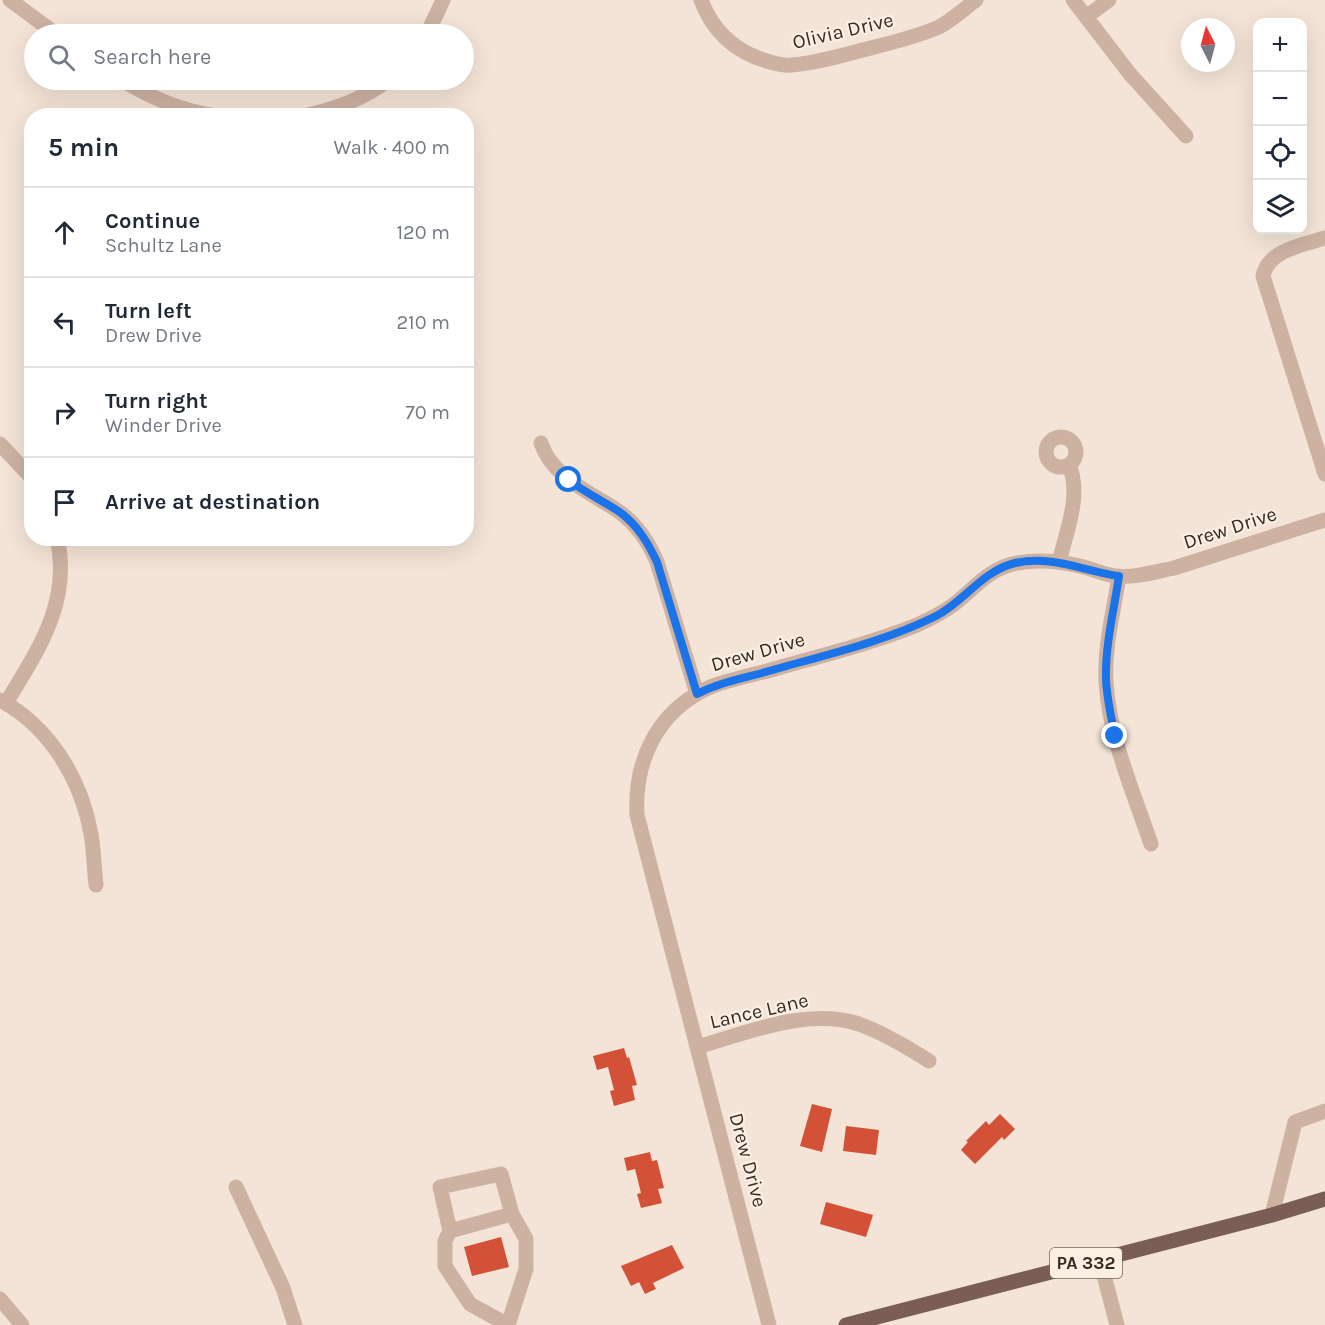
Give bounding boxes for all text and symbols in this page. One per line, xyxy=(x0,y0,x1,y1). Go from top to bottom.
street label: Olivia Drive xyxy=(790,8,896,54)
north arrow xyxy=(1181,18,1235,72)
map controls xyxy=(1253,18,1307,234)
button: + xyxy=(1253,18,1307,72)
search box xyxy=(24,24,474,90)
icon: search xyxy=(45,41,78,74)
text: Search here xyxy=(93,44,211,70)
button: − xyxy=(1253,72,1307,126)
button: locate xyxy=(1253,126,1307,180)
text: 5 min xyxy=(48,132,119,163)
text: Walk · 400 m xyxy=(333,136,450,159)
button: layers xyxy=(1253,180,1307,234)
text: Continue xyxy=(105,208,200,234)
icon: ahead xyxy=(48,216,81,249)
text: 120 m xyxy=(396,221,450,244)
text: Schultz Lane xyxy=(105,234,222,257)
text: Turn left xyxy=(105,298,192,324)
icon: left xyxy=(48,306,81,339)
text: 210 m xyxy=(396,311,450,334)
text: Drew Drive xyxy=(105,324,202,347)
text: Turn right xyxy=(105,388,208,414)
icon: right xyxy=(48,396,81,429)
text: 70 m xyxy=(405,401,450,424)
text: Winder Drive xyxy=(105,414,222,437)
route start xyxy=(555,466,581,492)
icon: arrive xyxy=(48,486,81,519)
text: Arrive at destination xyxy=(105,489,320,515)
street label: Drew Drive xyxy=(1180,502,1280,554)
street label: Drew Drive xyxy=(708,628,808,676)
route end xyxy=(1101,722,1127,748)
street label: Lance Lane xyxy=(707,988,811,1034)
street label: Drew Drive xyxy=(724,1110,772,1210)
road number: PA 332 xyxy=(1050,1248,1122,1278)

